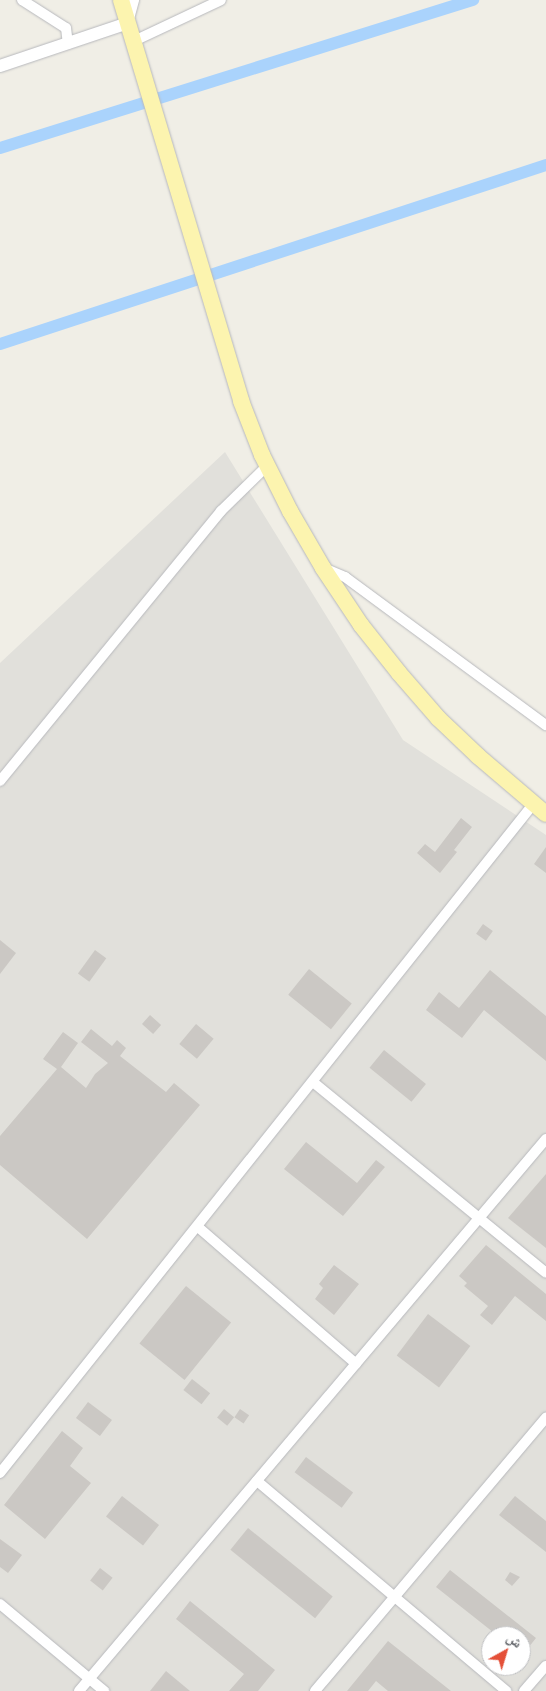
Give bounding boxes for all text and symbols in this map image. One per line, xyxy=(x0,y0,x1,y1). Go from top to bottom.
north arrow xyxy=(481,1626,531,1676)
text: ش xyxy=(504,1628,526,1651)

